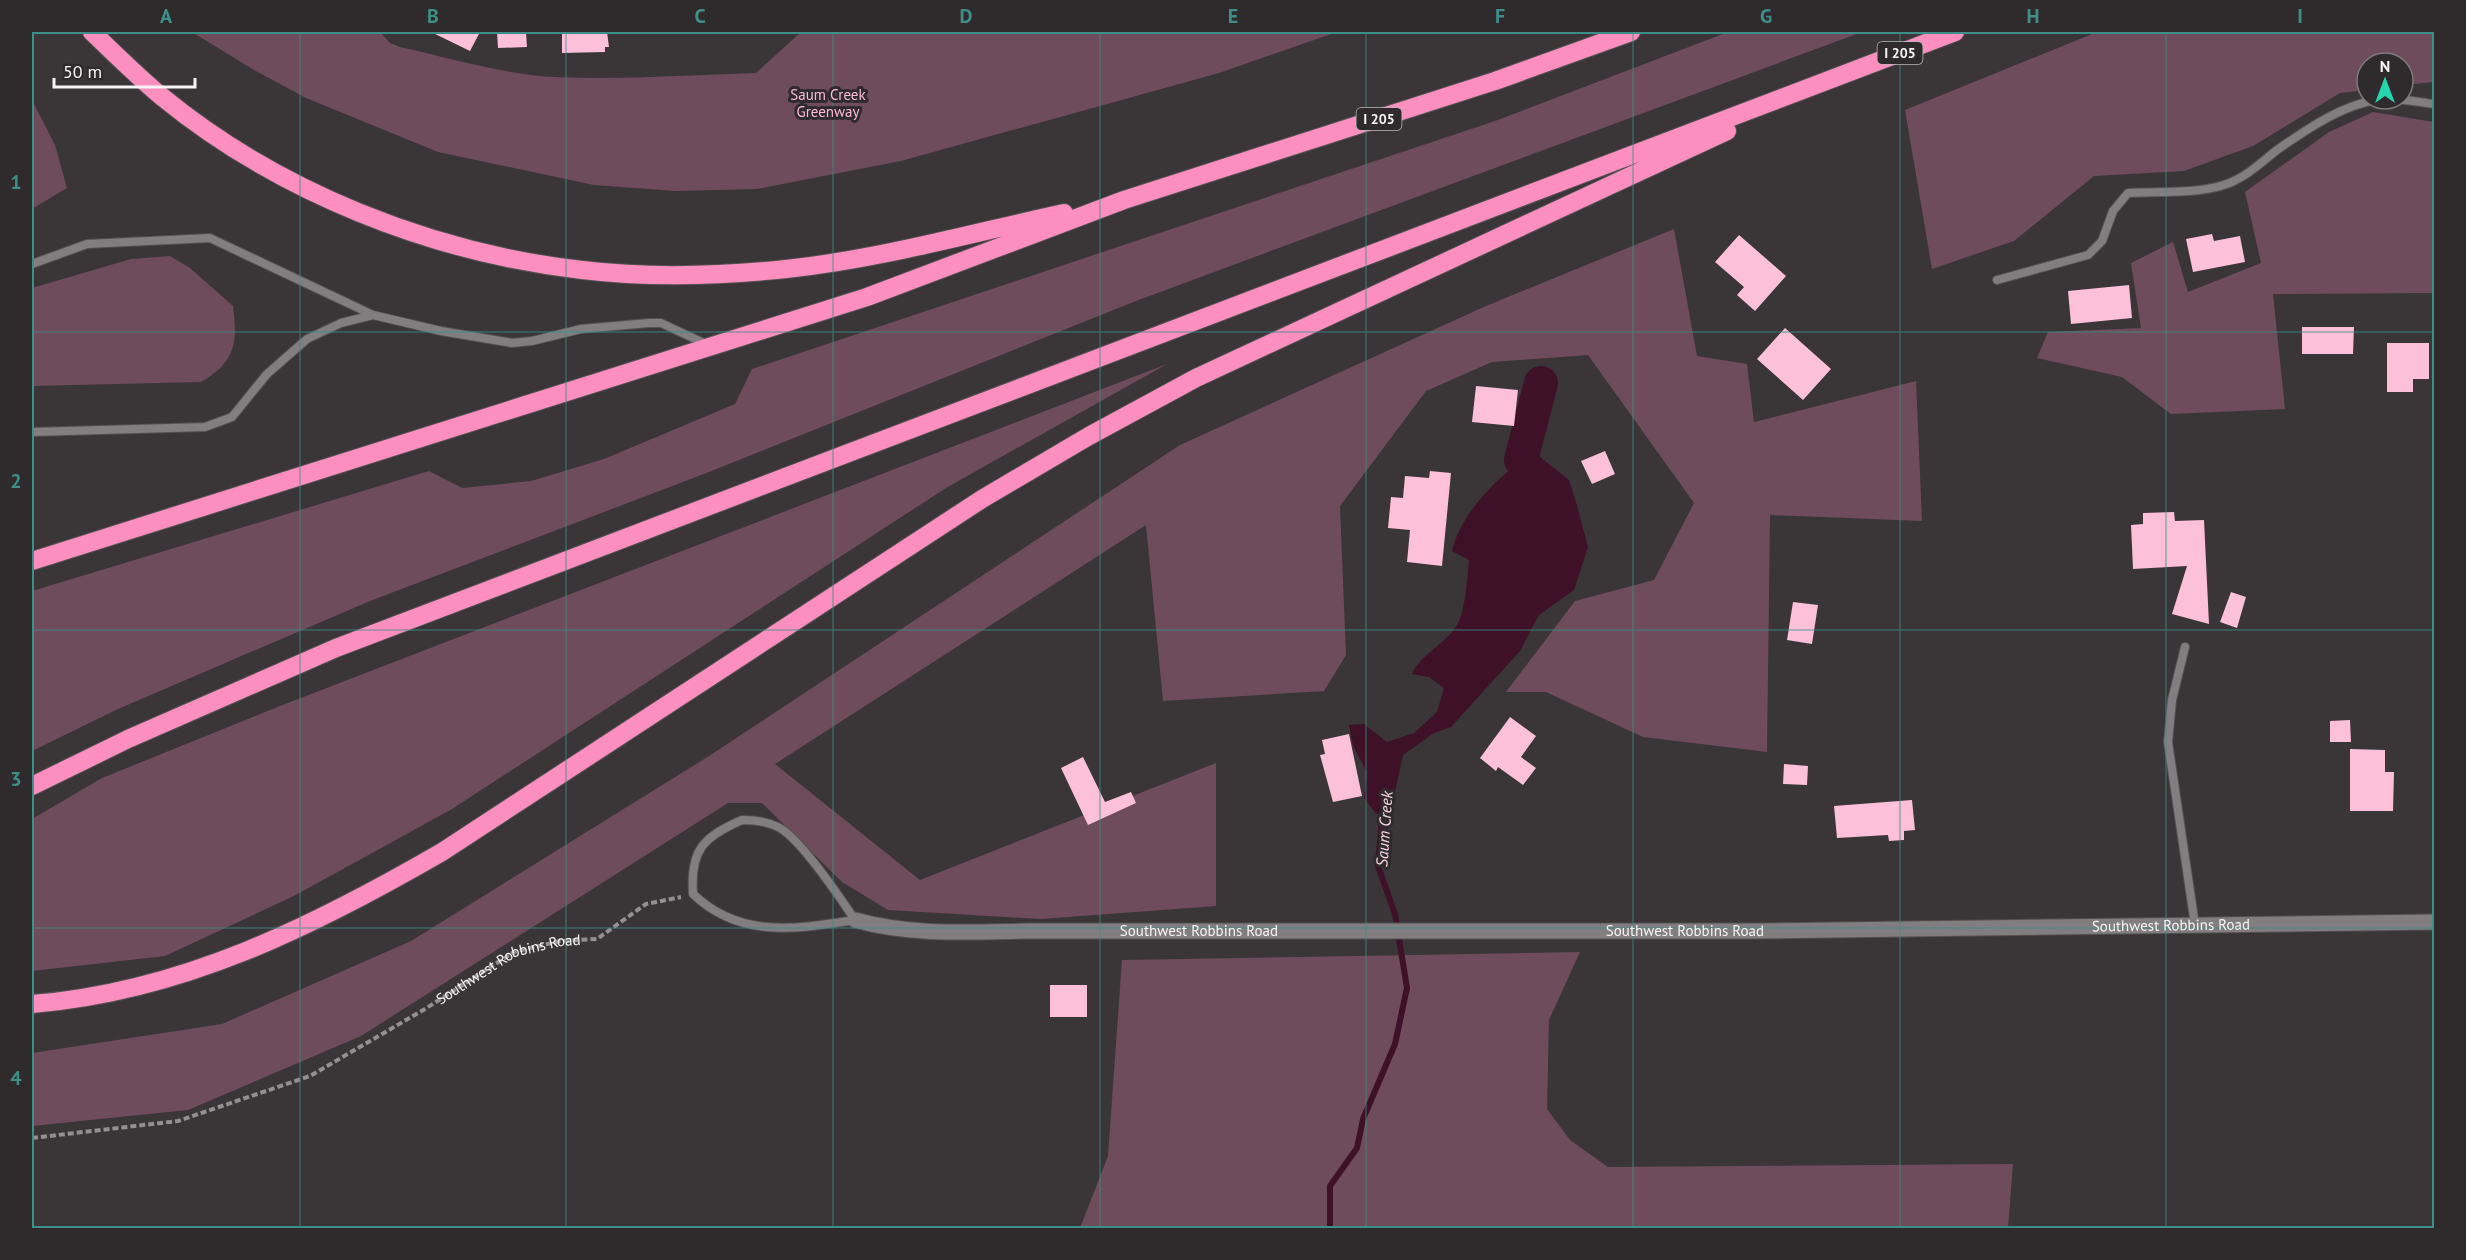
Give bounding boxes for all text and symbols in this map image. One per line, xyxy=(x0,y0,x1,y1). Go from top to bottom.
text: A xyxy=(160,3,173,29)
text: B xyxy=(427,3,439,29)
text: C xyxy=(694,3,706,29)
text: D xyxy=(960,3,973,29)
text: E xyxy=(1228,3,1238,29)
text: F xyxy=(1495,3,1505,29)
text: G xyxy=(1760,3,1772,29)
text: H xyxy=(2026,3,2040,29)
text: I xyxy=(2297,3,2303,29)
road number: I 205 xyxy=(1878,42,1922,64)
scale bar xyxy=(54,51,195,89)
north arrow xyxy=(2355,51,2415,111)
text: N xyxy=(2380,56,2390,76)
text: 50 m xyxy=(63,60,102,83)
park label: Saum Creek Greenway xyxy=(790,85,866,121)
road number: I 205 xyxy=(1356,108,1402,130)
text: 1 xyxy=(10,169,22,195)
text: 2 xyxy=(10,468,22,494)
text: 3 xyxy=(10,766,22,792)
water label: Saum Creek xyxy=(1371,790,1397,868)
street label: Southwest Robbins Road xyxy=(2092,914,2250,936)
street label: Southwest Robbins Road xyxy=(1120,921,1278,940)
street label: Southwest Robbins Road xyxy=(1606,921,1764,940)
street label: Southwest Robbins Road xyxy=(433,930,581,1008)
text: 4 xyxy=(10,1065,22,1091)

